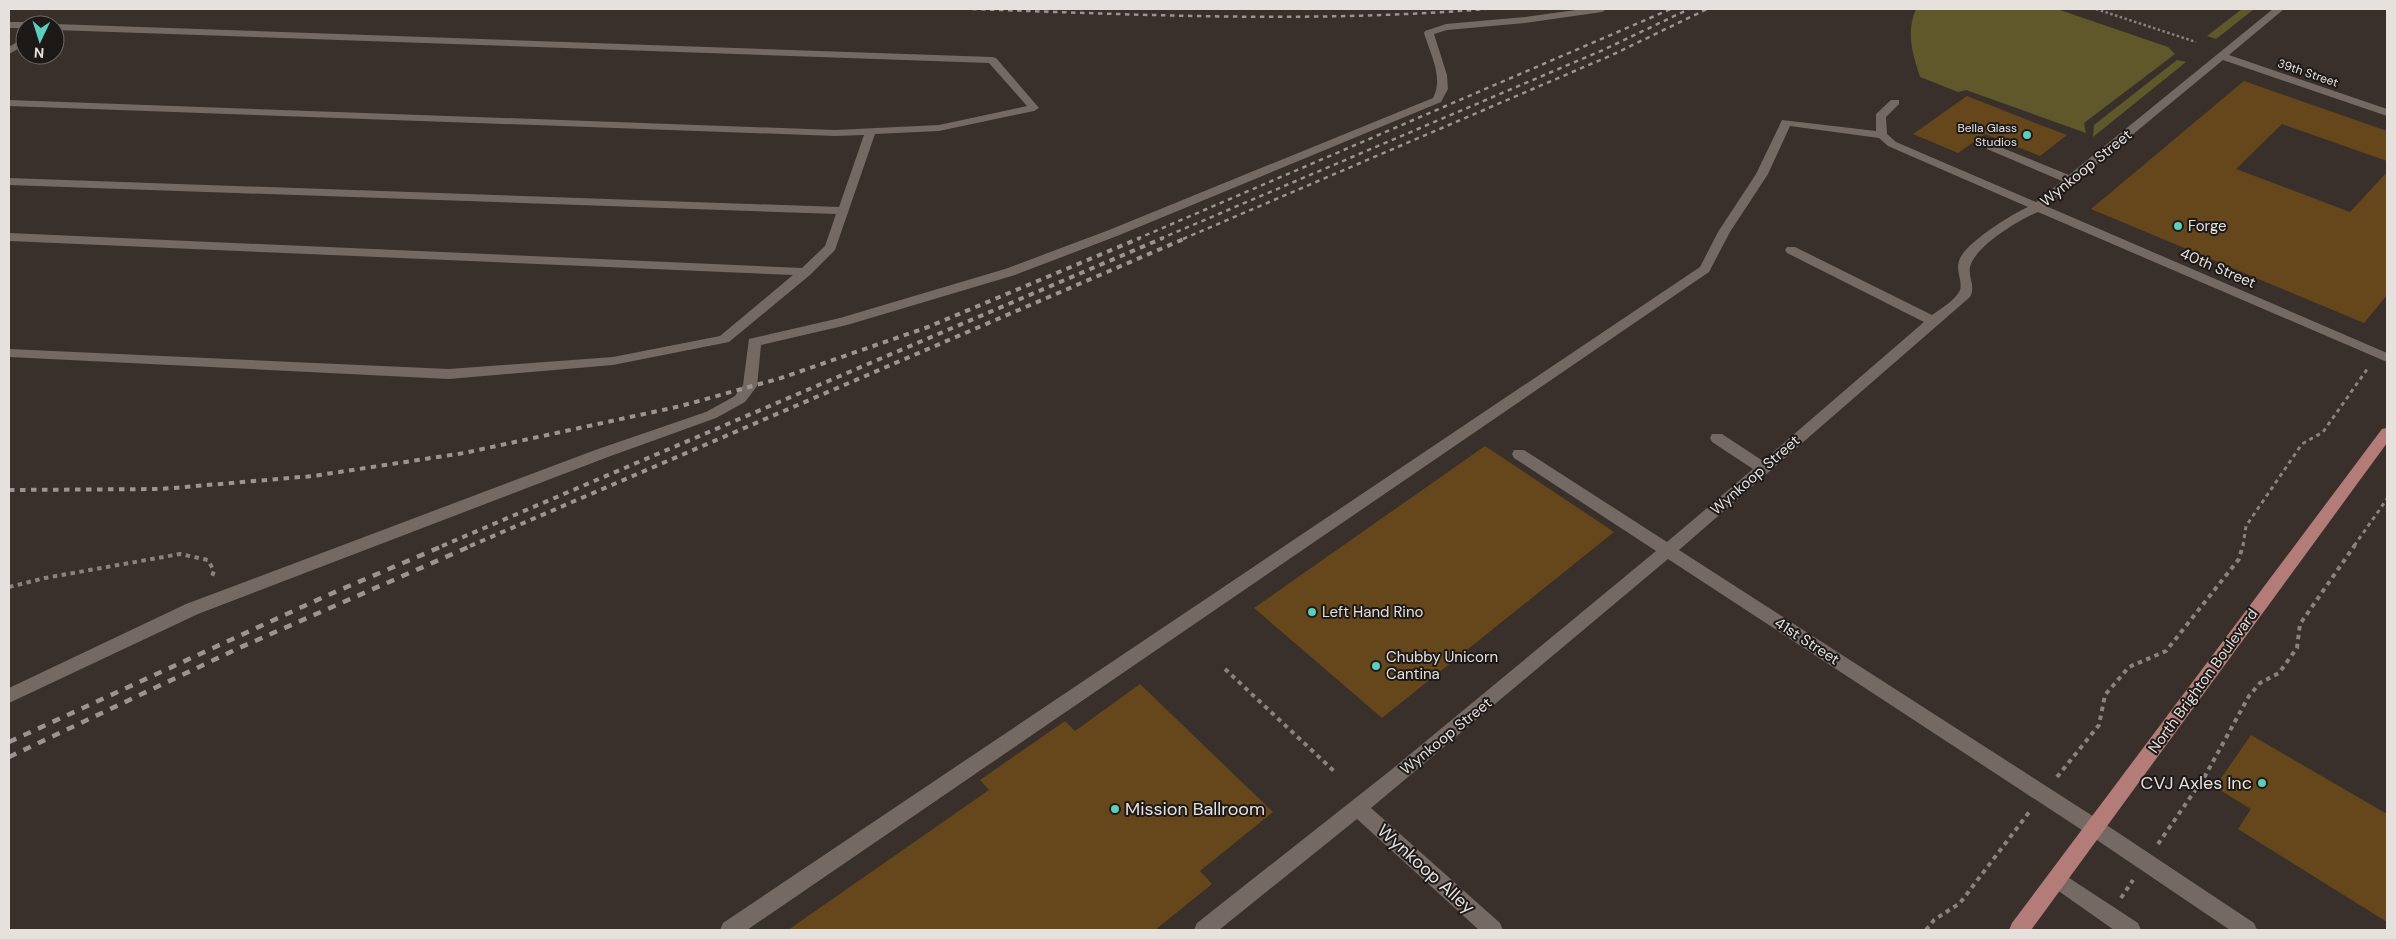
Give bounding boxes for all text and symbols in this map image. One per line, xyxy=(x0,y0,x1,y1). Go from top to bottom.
north arrow xyxy=(15,15,65,65)
text: N xyxy=(33,44,45,62)
street label: 39th Street xyxy=(2276,55,2341,91)
place label: Bella Glass Studios xyxy=(1958,120,2017,150)
street label: Wynkoop Street xyxy=(2036,125,2136,211)
marker: Bella Glass Studios xyxy=(2021,129,2033,141)
place label: Forge xyxy=(2188,216,2227,236)
marker: Forge xyxy=(2172,220,2184,232)
street label: 40th Street xyxy=(2177,243,2259,293)
street label: Wynkoop Street xyxy=(1706,431,1804,519)
place label: Left Hand Rino xyxy=(1322,602,1424,622)
street label: North Brighton Boulevard xyxy=(2144,605,2262,757)
marker: Left Hand Rino xyxy=(1306,606,1318,618)
street label: 41st Street xyxy=(1771,613,1843,669)
place label: Chubby Unicorn Cantina xyxy=(1386,647,1498,684)
marker: Chubby Unicorn Cantina xyxy=(1370,660,1382,672)
street label: Wynkoop Street xyxy=(1396,693,1496,779)
place label: CVJ Axles Inc xyxy=(2141,771,2252,795)
marker: CVJ Axles Inc xyxy=(2256,777,2268,789)
place label: Mission Ballroom xyxy=(1125,797,1265,821)
marker: Mission Ballroom xyxy=(1109,803,1121,815)
street label: Wynkoop Alley xyxy=(1372,819,1480,919)

